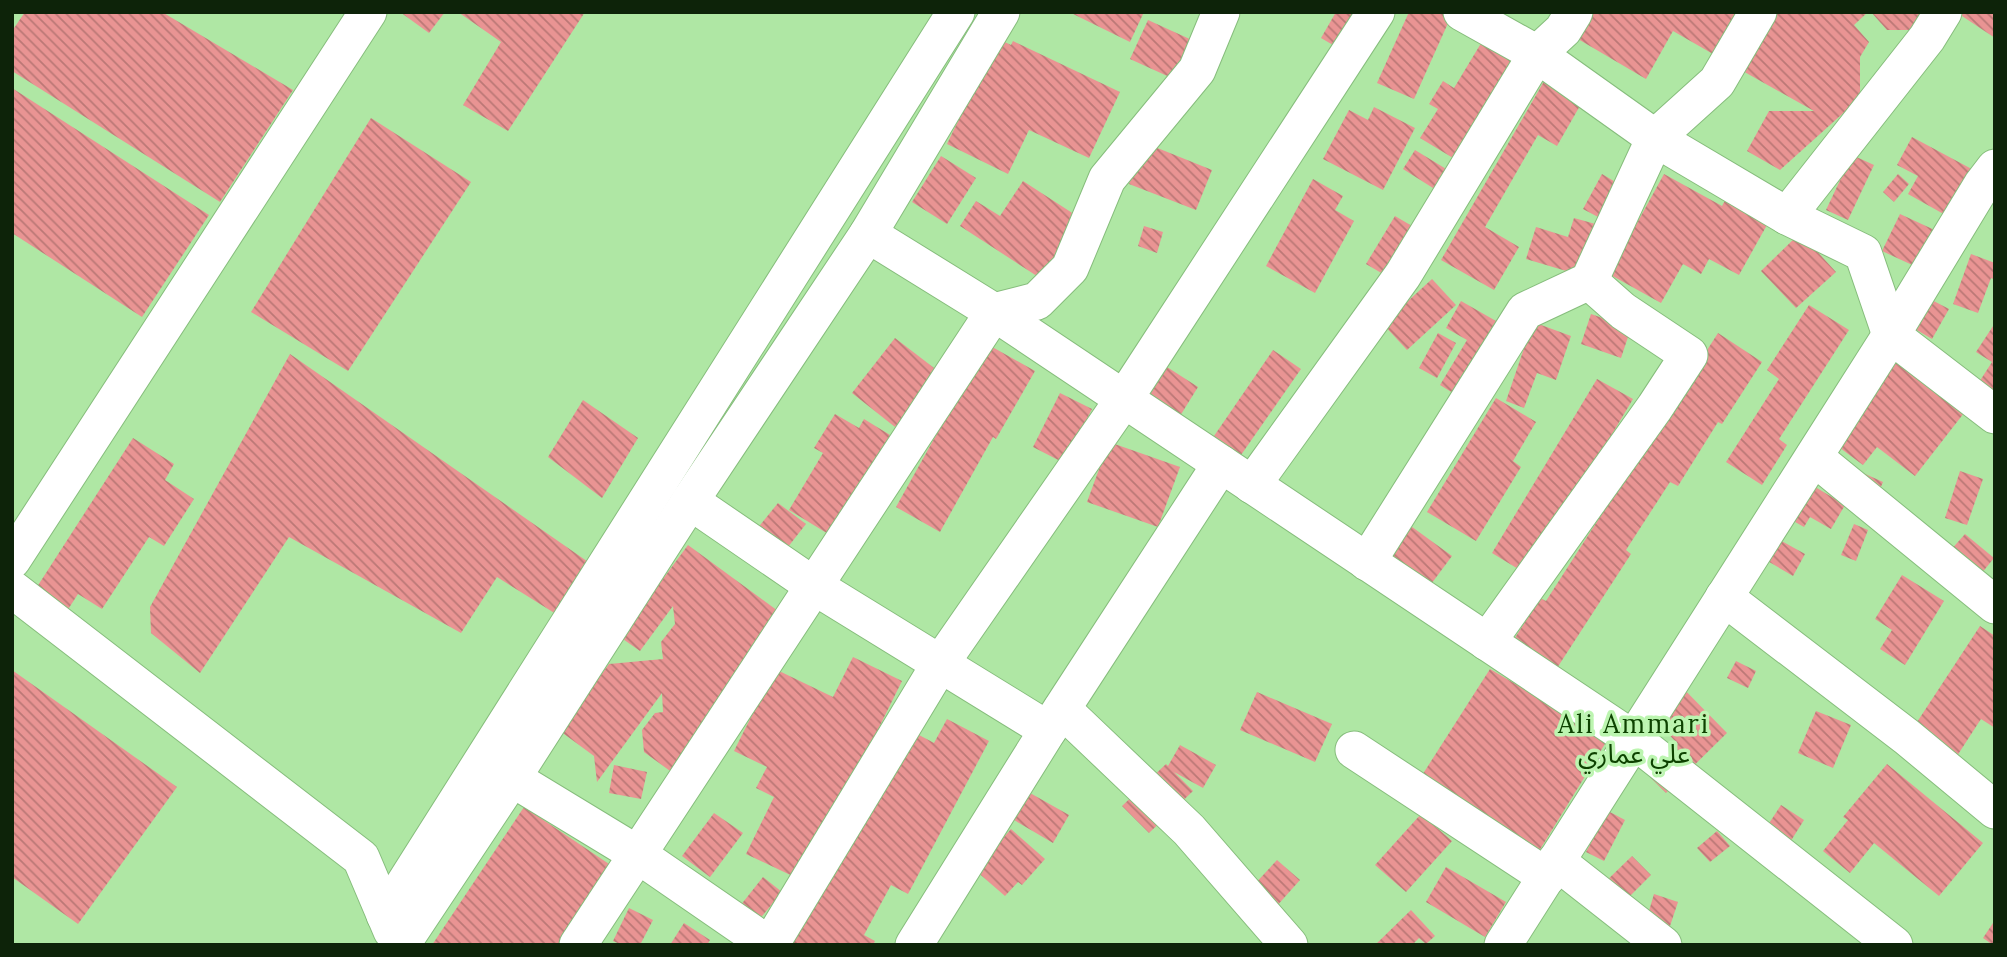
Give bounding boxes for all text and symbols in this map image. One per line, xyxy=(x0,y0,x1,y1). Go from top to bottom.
district label: Ali Ammari علي عماري xyxy=(1557,707,1710,774)

